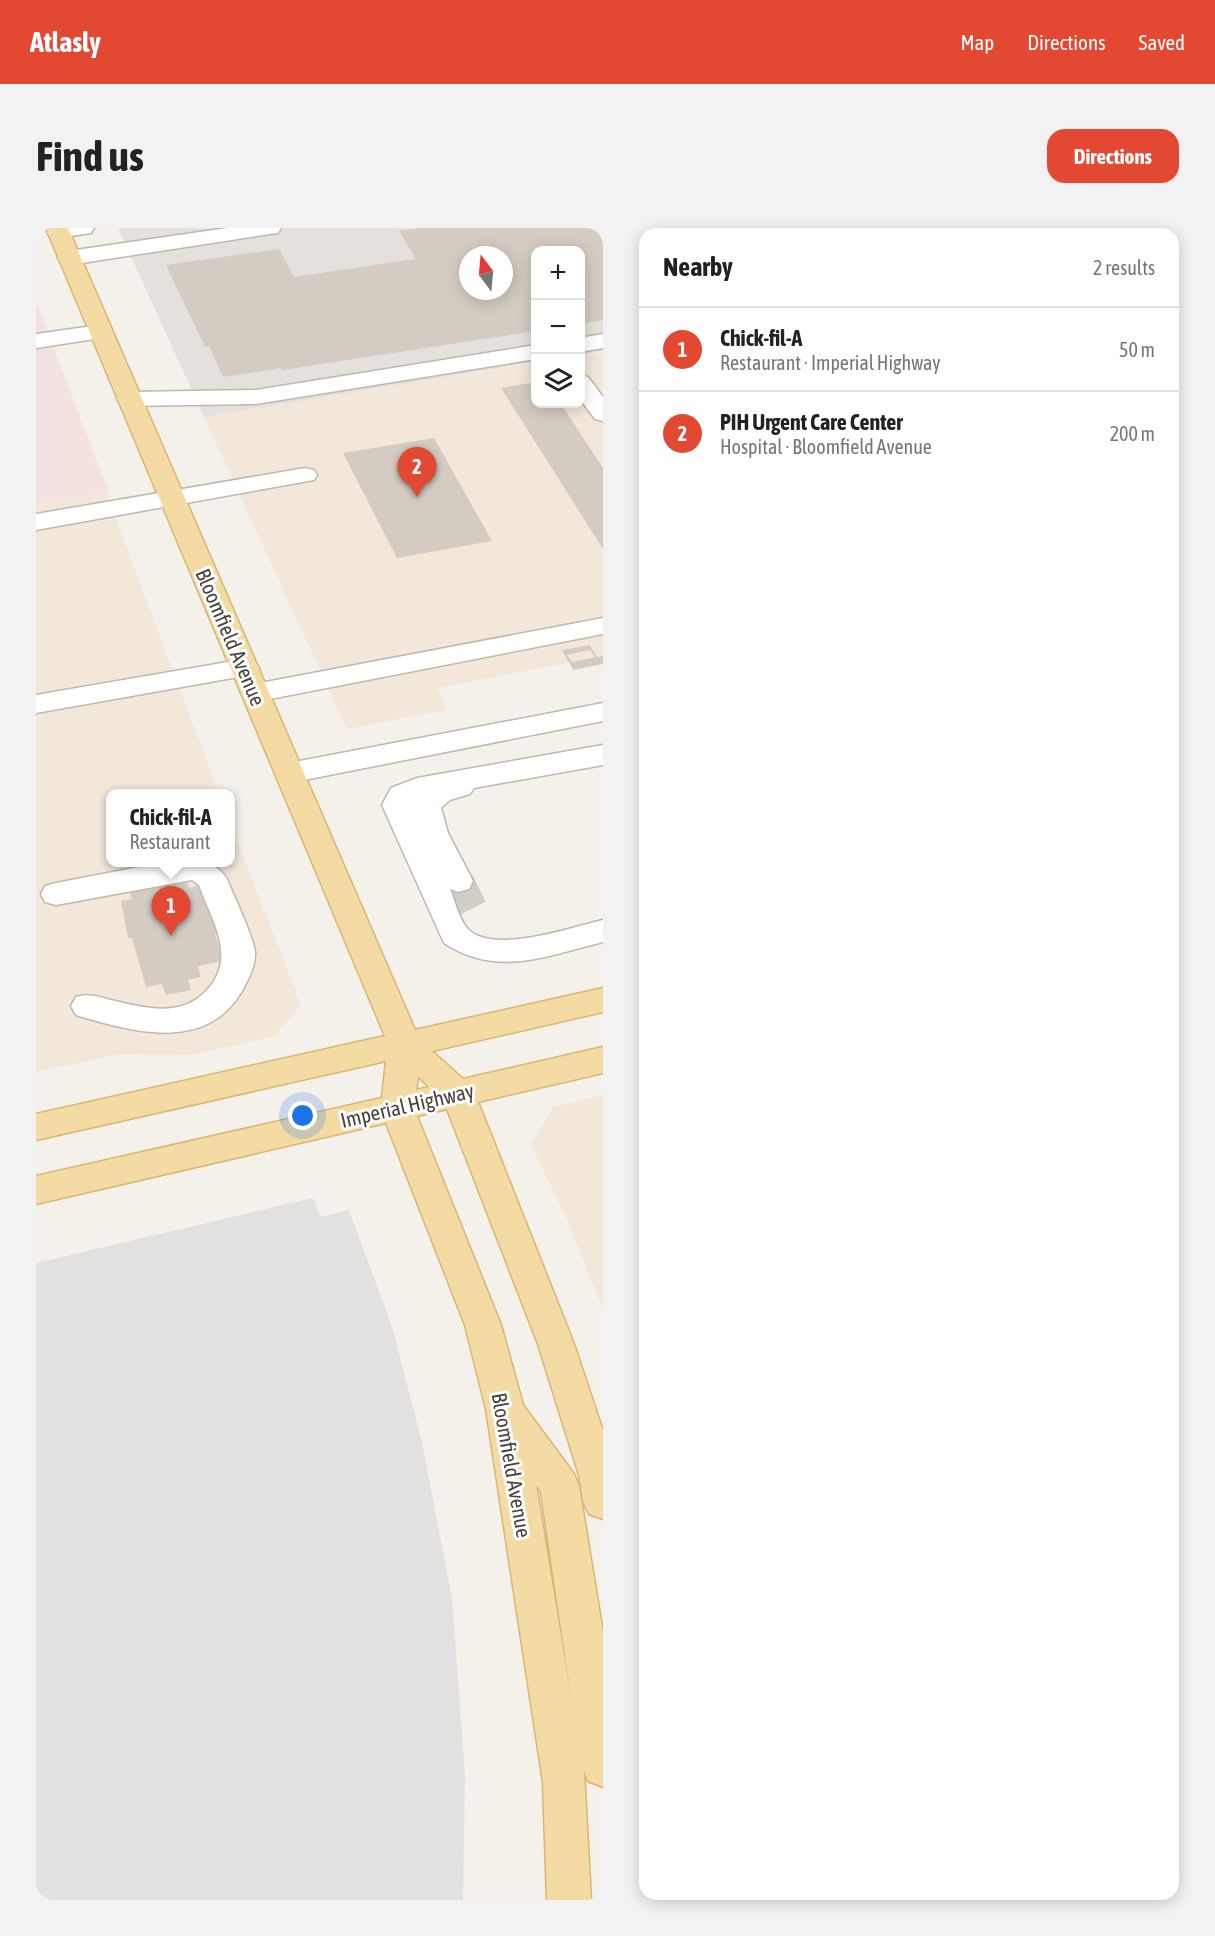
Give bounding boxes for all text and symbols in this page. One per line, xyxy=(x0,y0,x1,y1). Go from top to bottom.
text: Atlasly xyxy=(30,26,101,58)
text: Map xyxy=(960,30,994,54)
text: Directions xyxy=(1027,30,1106,54)
text: Saved xyxy=(1139,30,1185,54)
button: Directions xyxy=(1047,129,1179,183)
text: Find us xyxy=(36,132,144,180)
north arrow xyxy=(459,246,513,300)
map controls xyxy=(531,246,585,408)
button: + xyxy=(531,246,585,300)
text: Nearby xyxy=(663,252,733,282)
text: 2 results xyxy=(1093,256,1155,279)
button: − xyxy=(531,300,585,354)
text: Chick-fil-A xyxy=(720,325,802,351)
text: 1 xyxy=(678,338,687,361)
text: 50 m xyxy=(1119,338,1155,361)
text: Restaurant · Imperial Highway xyxy=(720,351,941,374)
button: layers xyxy=(531,354,585,408)
text: PIH Urgent Care Center xyxy=(720,409,903,435)
text: 2 xyxy=(678,422,687,445)
text: 200 m xyxy=(1110,422,1155,445)
text: Hospital · Bloomfield Avenue xyxy=(720,435,932,458)
pin: 2 xyxy=(398,448,436,497)
street label: Bloomfield Avenue xyxy=(191,565,271,709)
popup xyxy=(106,789,235,867)
text: Chick-fil-A xyxy=(129,804,212,830)
text: Restaurant xyxy=(129,830,211,853)
pin: 1 xyxy=(152,886,190,936)
street label: Imperial Highway xyxy=(338,1078,476,1132)
your location xyxy=(288,1101,317,1130)
street label: Bloomfield Avenue xyxy=(487,1391,537,1539)

